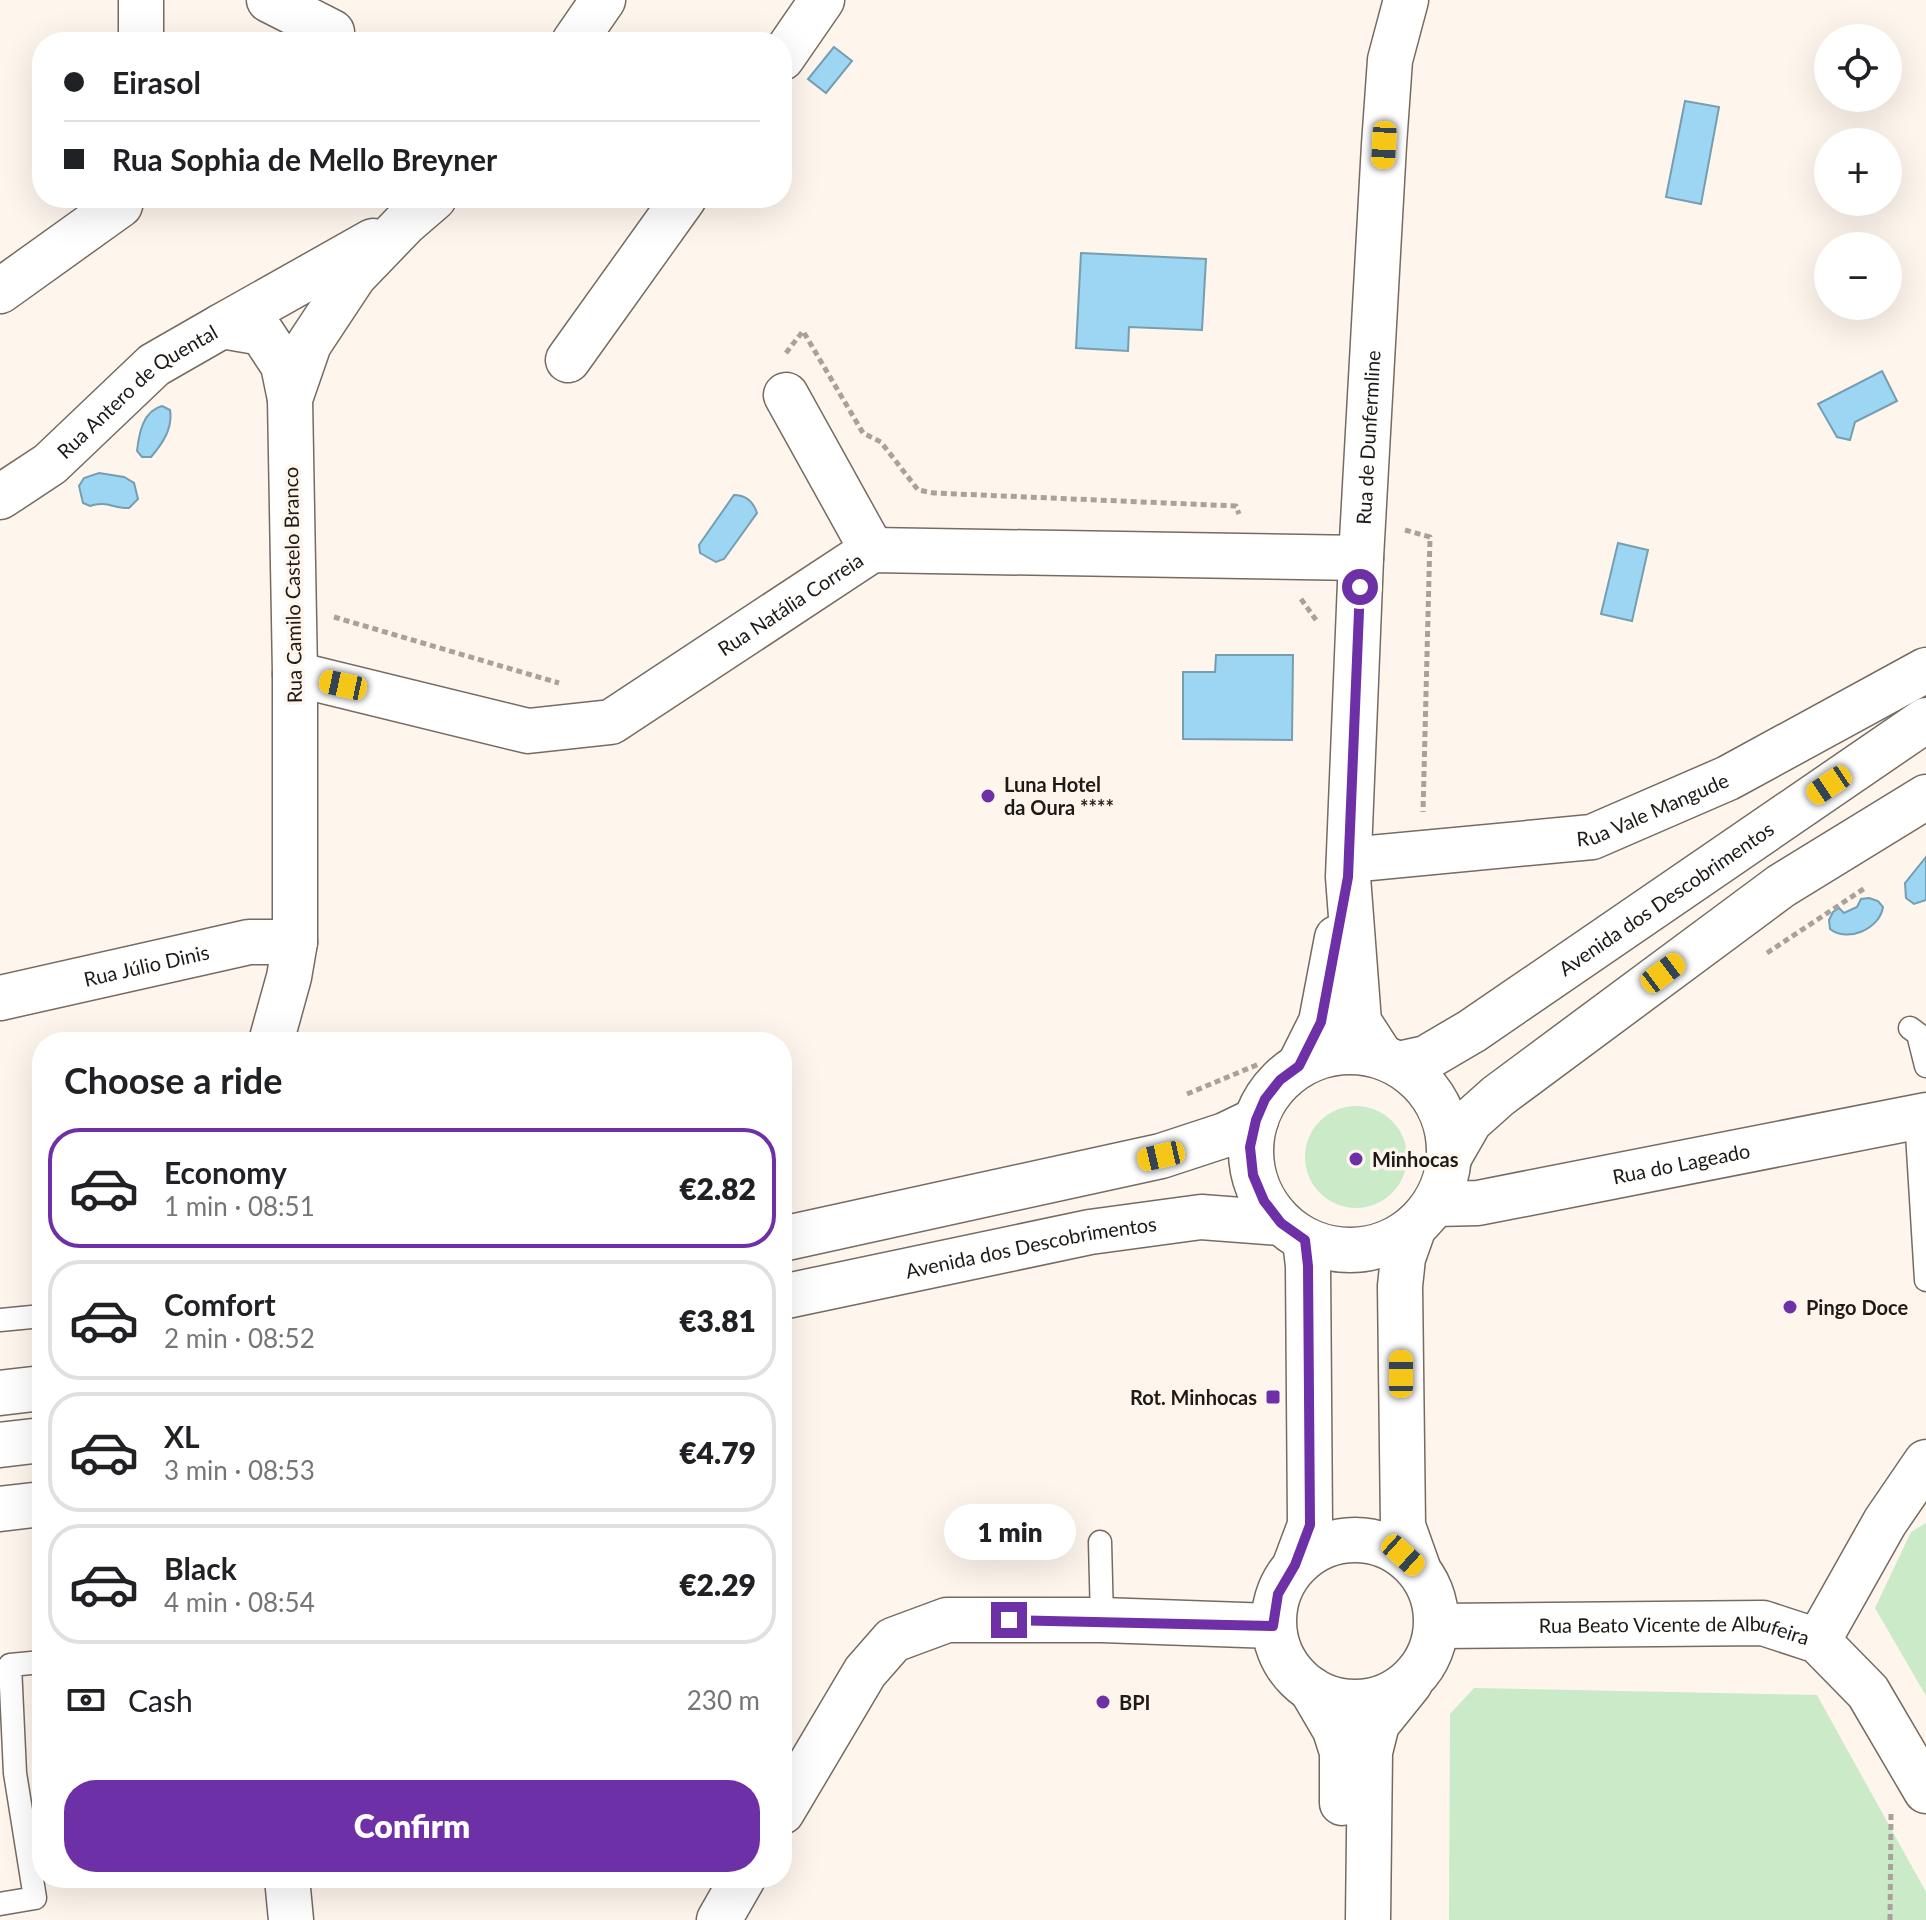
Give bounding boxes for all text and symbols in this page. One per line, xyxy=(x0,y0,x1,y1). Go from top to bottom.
map controls xyxy=(1814,24,1902,320)
button: locate xyxy=(1814,24,1902,112)
text: Eirasol xyxy=(112,64,201,100)
car xyxy=(1371,120,1397,170)
button: + xyxy=(1814,128,1902,216)
text: Rua Sophia de Mello Breyner xyxy=(112,141,497,177)
button: − xyxy=(1814,232,1902,320)
street label: Rua Antero de Quental xyxy=(52,319,221,463)
street label: Rua de Dunfermline xyxy=(1351,349,1385,525)
street label: Rua Camilo Castelo Branco xyxy=(278,467,306,703)
street label: Rua Natália Correia xyxy=(713,547,867,660)
route start xyxy=(1342,569,1378,605)
car xyxy=(317,668,369,702)
car xyxy=(1802,762,1856,808)
street label: Rua Vale Mangude xyxy=(1575,767,1732,850)
place label: Luna Hotel da Oura **** xyxy=(1004,772,1114,819)
marker: Luna Hotel da Oura **** xyxy=(979,787,997,805)
street label: Avenida dos Descobrimentos xyxy=(1554,816,1778,980)
street label: Rua Júlio Dinis xyxy=(81,939,211,991)
car xyxy=(1637,949,1689,997)
text: Choose a ride xyxy=(64,1058,283,1102)
street label: Rua do Lageado xyxy=(1610,1138,1752,1188)
car xyxy=(1135,1139,1187,1173)
place label: Minhocas xyxy=(1372,1147,1459,1171)
marker: Minhocas xyxy=(1347,1150,1365,1168)
icon: car xyxy=(68,1152,140,1224)
text: Economy xyxy=(164,1154,287,1190)
text: €2.82 xyxy=(679,1170,756,1206)
text: 1 min · 08:51 xyxy=(164,1190,315,1222)
street label: Avenida dos Descobrimentos xyxy=(903,1211,1158,1283)
icon: car xyxy=(68,1284,140,1356)
text: Comfort xyxy=(164,1286,276,1322)
place label: Pingo Doce xyxy=(1806,1295,1908,1319)
marker: Pingo Doce xyxy=(1781,1298,1799,1316)
text: €3.81 xyxy=(679,1302,756,1338)
text: 2 min · 08:52 xyxy=(164,1322,315,1354)
car xyxy=(1389,1350,1413,1398)
place label: Rot. Minhocas xyxy=(1130,1385,1257,1409)
marker: Rot. Minhocas xyxy=(1264,1388,1282,1406)
icon: car xyxy=(68,1416,140,1488)
text: XL xyxy=(164,1418,200,1454)
text: €4.79 xyxy=(679,1434,756,1470)
text: 3 min · 08:53 xyxy=(164,1454,315,1486)
callout: 1 min xyxy=(943,1504,1075,1560)
text: 1 min xyxy=(978,1516,1042,1548)
car xyxy=(1377,1530,1429,1580)
icon: car xyxy=(68,1548,140,1620)
text: Black xyxy=(164,1550,237,1586)
text: €2.29 xyxy=(679,1566,756,1602)
text: 4 min · 08:54 xyxy=(164,1586,315,1618)
route end xyxy=(991,1602,1027,1638)
street label: Rua Beato Vicente de Albufeira xyxy=(1539,1611,1813,1649)
icon: cash xyxy=(64,1678,108,1722)
text: Cash xyxy=(128,1682,193,1718)
text: 230 m xyxy=(687,1684,760,1716)
place label: BPI xyxy=(1119,1690,1150,1714)
marker: BPI xyxy=(1094,1693,1112,1711)
button: Confirm xyxy=(64,1780,760,1872)

